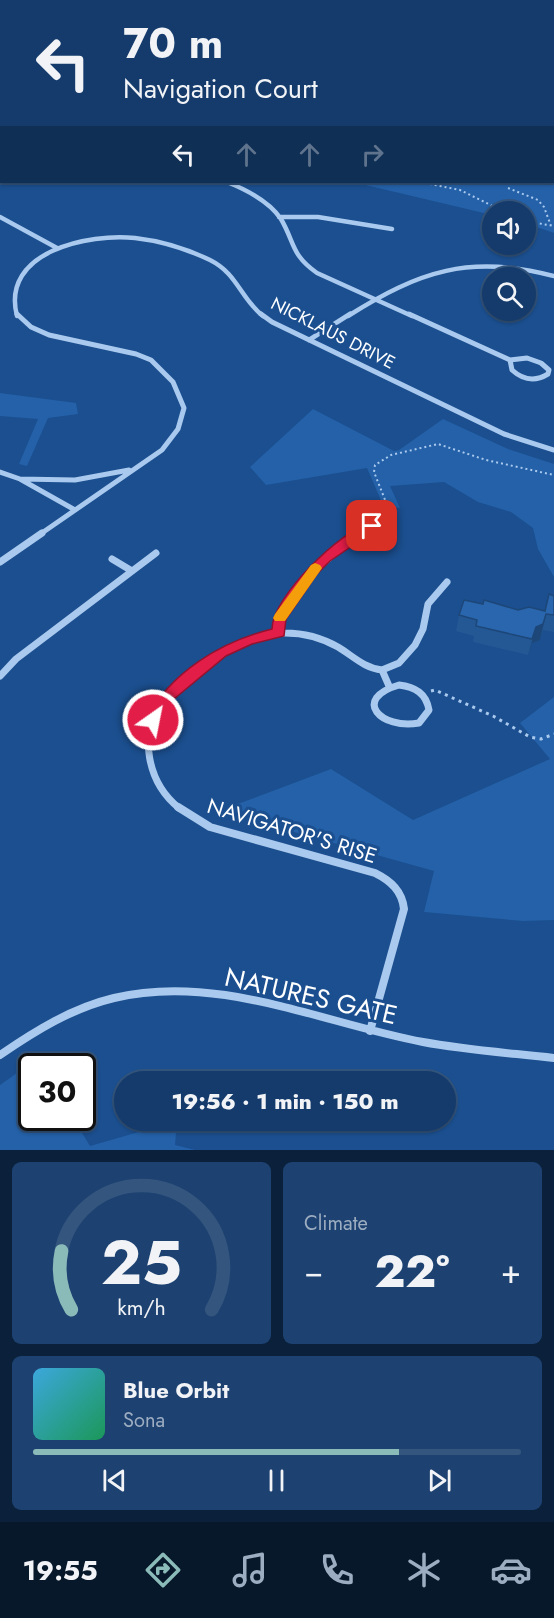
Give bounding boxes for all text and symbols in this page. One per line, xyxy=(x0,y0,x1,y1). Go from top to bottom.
text: 70 m xyxy=(123,13,223,74)
icon: left xyxy=(24,24,102,102)
text: Navigation Court xyxy=(123,69,318,108)
icon: left xyxy=(167,138,200,171)
icon: ahead xyxy=(230,138,263,171)
icon: ahead xyxy=(293,138,326,171)
icon: right xyxy=(356,138,389,171)
map controls xyxy=(482,201,536,321)
button: sound xyxy=(482,201,536,255)
button: search xyxy=(482,267,536,321)
street label: NICKLAUS DRIVE xyxy=(266,290,400,376)
pin xyxy=(346,500,397,551)
icon: arrive xyxy=(355,509,388,542)
position arrow xyxy=(121,688,185,752)
street label: NAVIGATOR'S RISE xyxy=(204,791,380,871)
street label: NATURES GATE xyxy=(221,958,401,1034)
speed limit sign: 30 xyxy=(18,1053,96,1131)
text: 19:56 · 1 min · 150 m xyxy=(172,1085,398,1117)
text: Climate xyxy=(304,1209,368,1238)
text: 25 xyxy=(101,1217,182,1307)
text: 22° xyxy=(375,1239,450,1304)
text: − xyxy=(304,1248,323,1295)
text: + xyxy=(501,1248,521,1295)
text: km/h xyxy=(117,1292,166,1323)
text: Blue Orbit xyxy=(123,1374,229,1406)
text: Sona xyxy=(123,1406,165,1435)
icon: previous xyxy=(98,1464,131,1497)
icon: pause xyxy=(260,1464,293,1497)
icon: next xyxy=(423,1464,456,1497)
icon: directions xyxy=(142,1549,184,1591)
icon: music xyxy=(229,1549,271,1591)
icon: phone xyxy=(316,1549,358,1591)
icon: climate xyxy=(403,1549,445,1591)
icon: car xyxy=(490,1549,532,1591)
text: 19:55 xyxy=(22,1551,98,1590)

